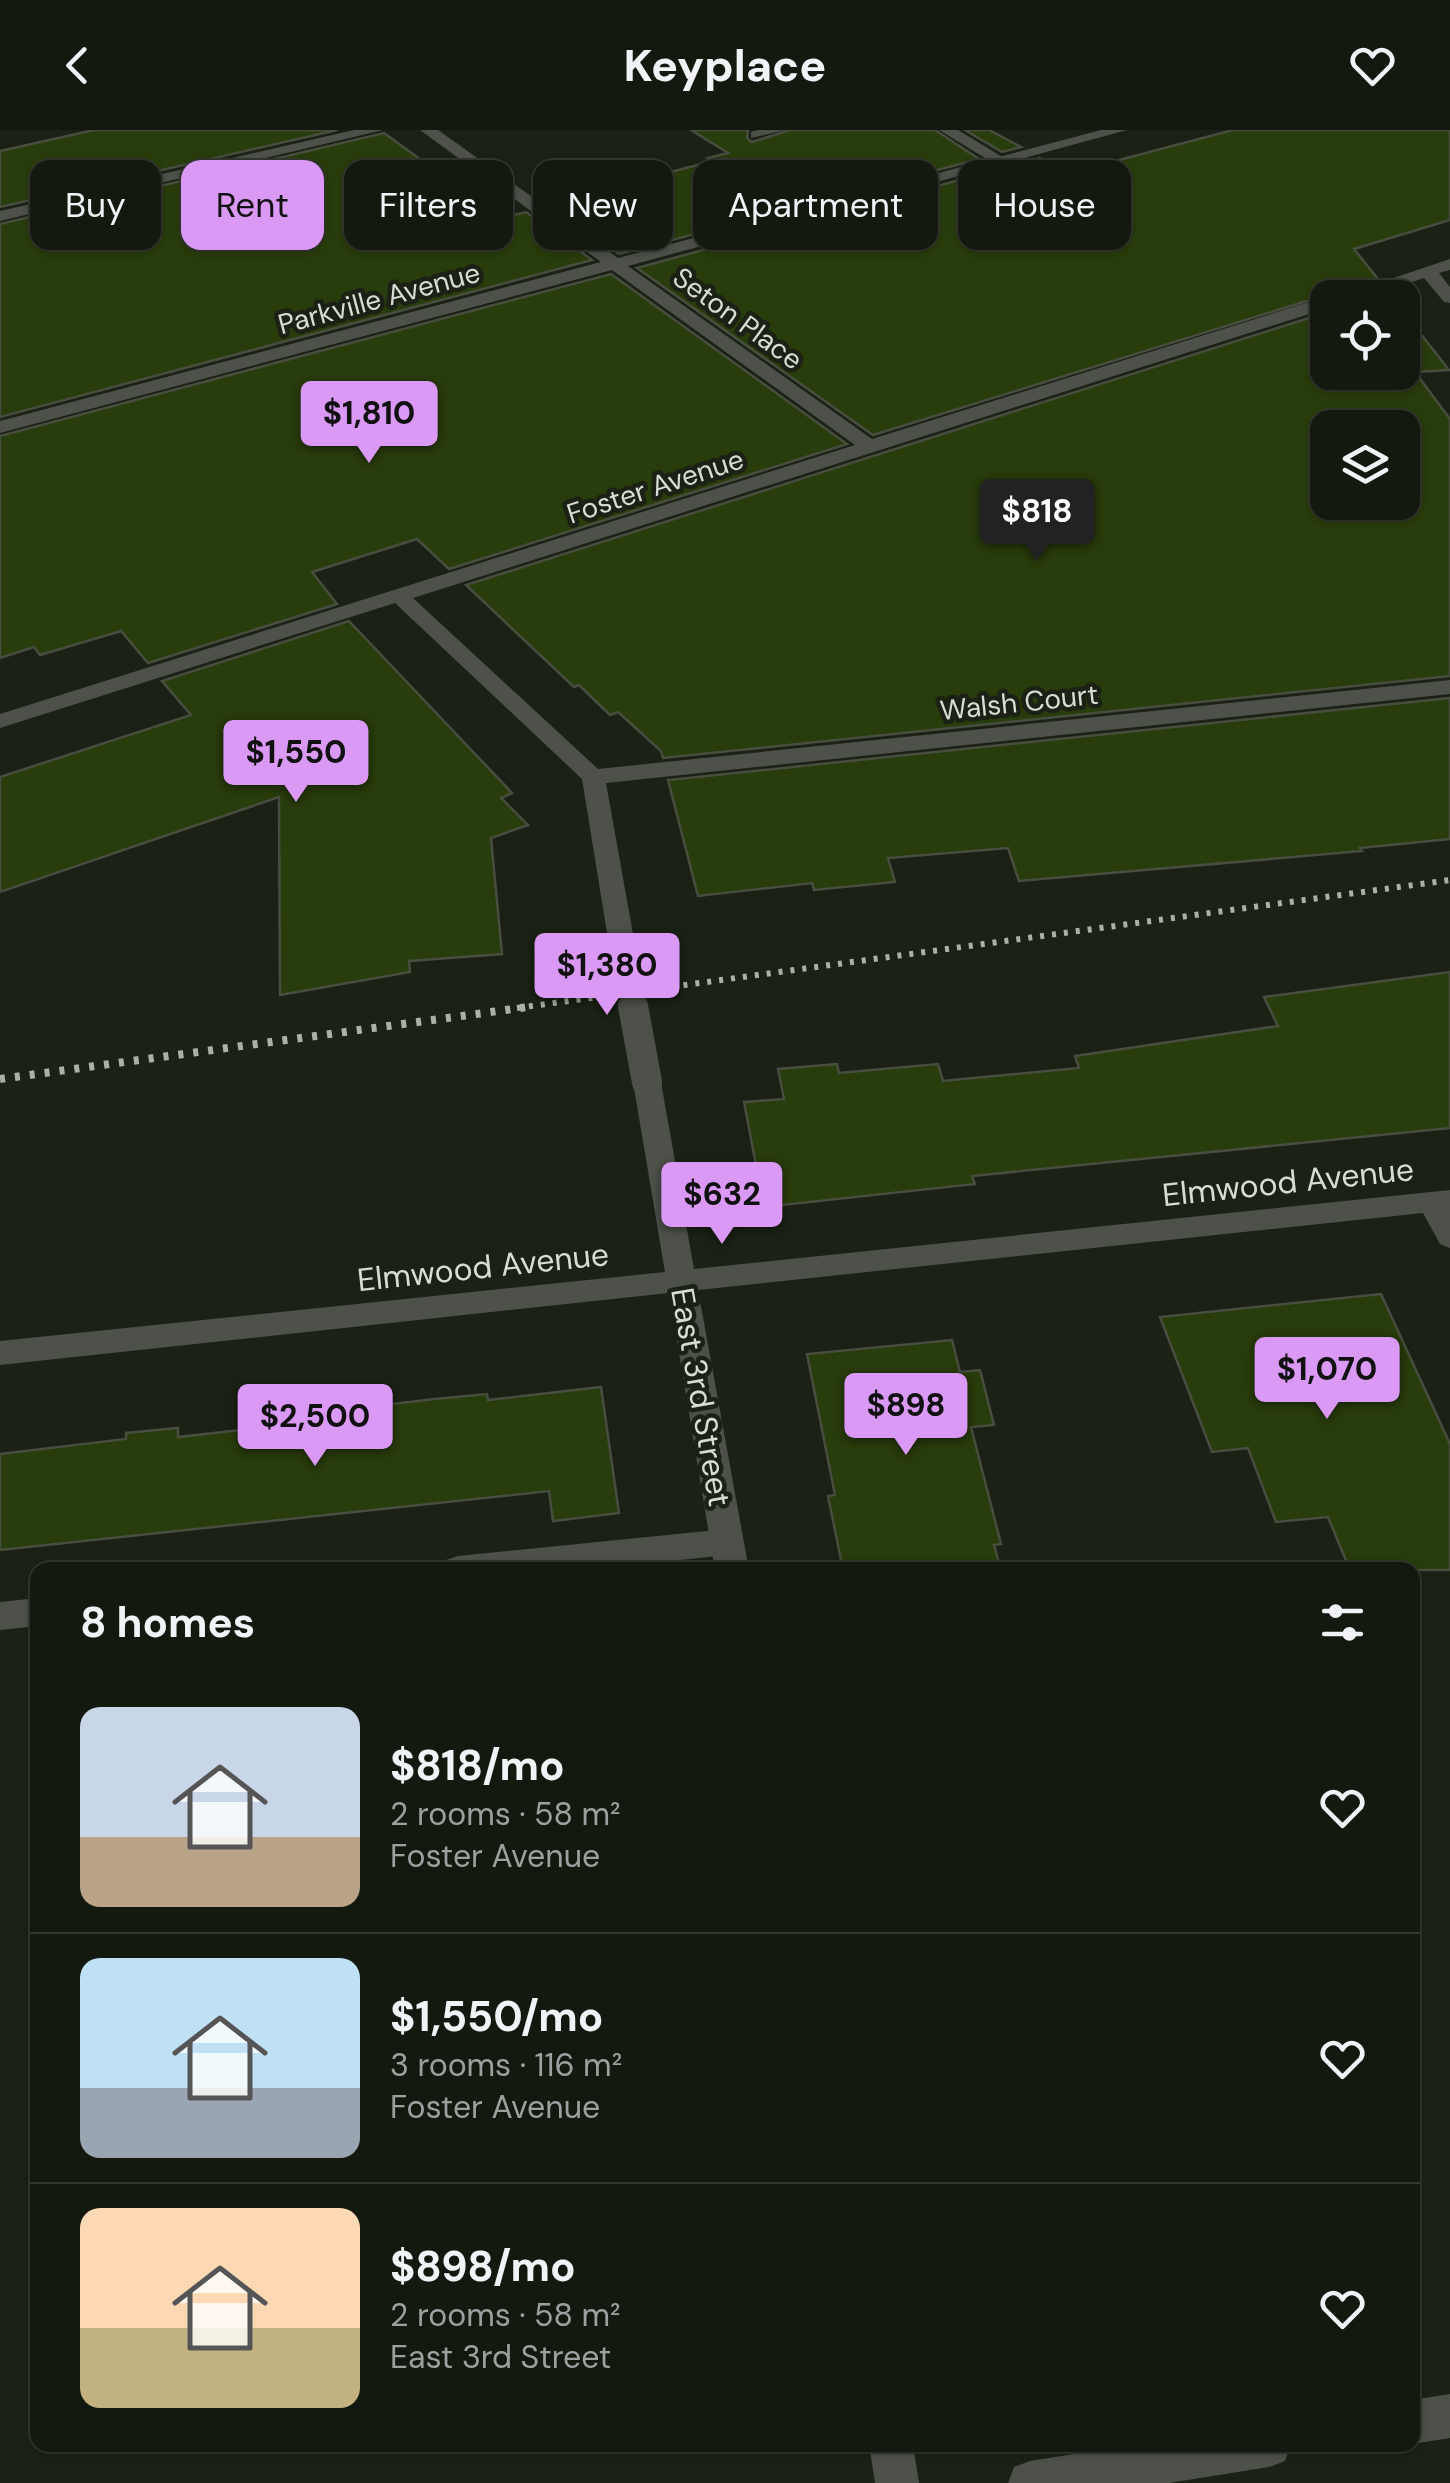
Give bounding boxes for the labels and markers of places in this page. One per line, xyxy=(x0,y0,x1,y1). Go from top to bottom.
pin: $1,810 xyxy=(288,381,450,466)
pin: $818 xyxy=(978,479,1096,564)
pin: $1,550 xyxy=(215,720,377,805)
pin: $1,380 xyxy=(526,933,688,1018)
pin: $632 xyxy=(663,1162,781,1247)
pin: $1,070 xyxy=(1246,1337,1408,1422)
pin: $898 xyxy=(847,1373,965,1458)
pin: $2,500 xyxy=(234,1384,396,1469)

